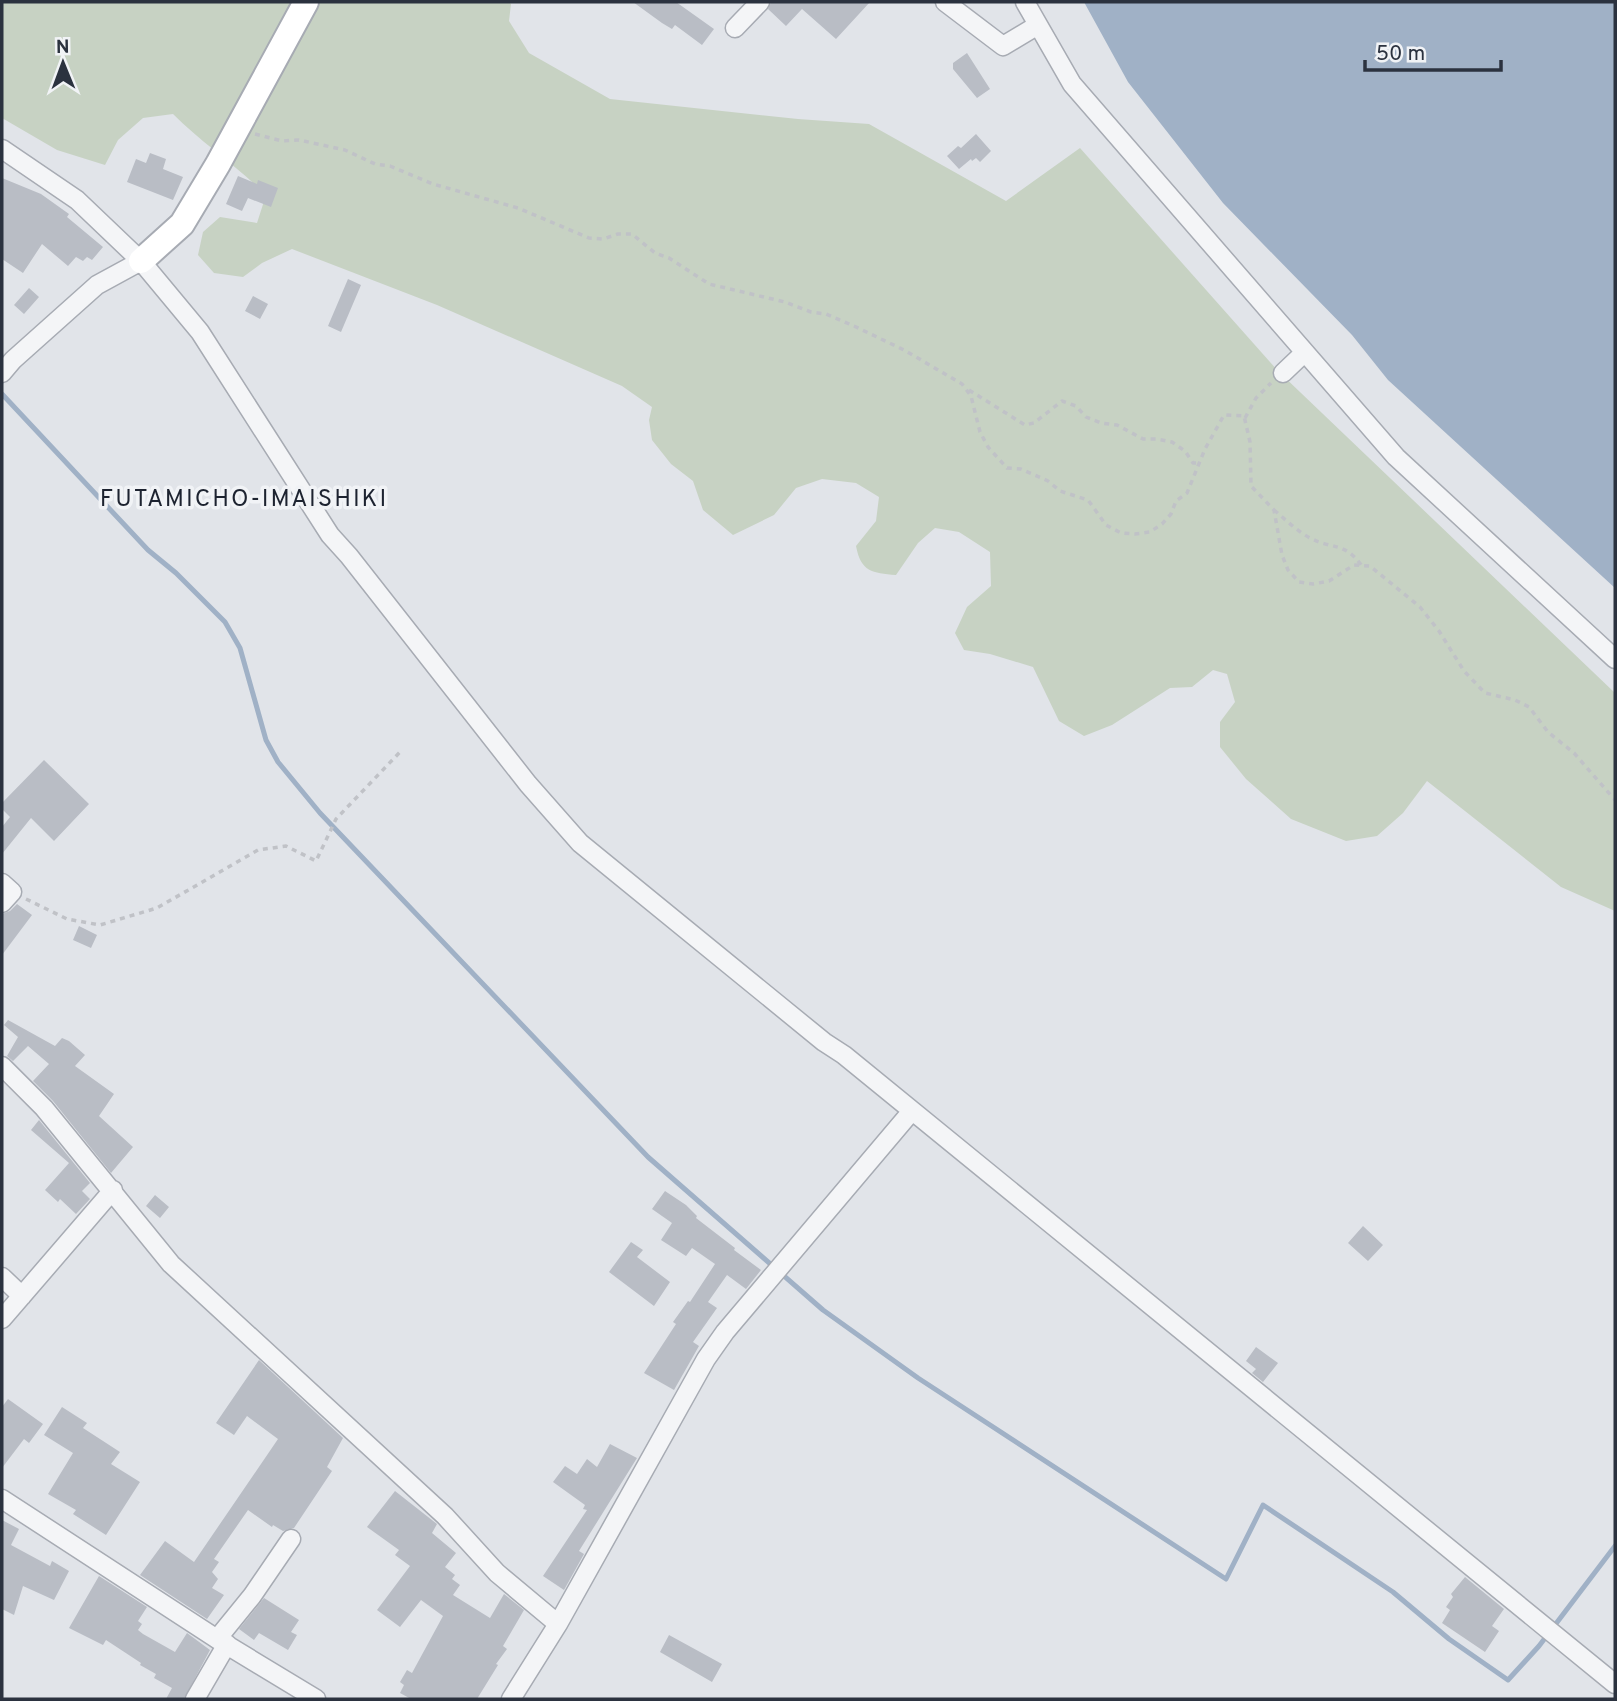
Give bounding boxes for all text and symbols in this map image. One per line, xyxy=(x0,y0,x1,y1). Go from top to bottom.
north arrow xyxy=(28,28,98,98)
scale bar xyxy=(1365,28,1502,72)
text: N xyxy=(56,36,70,60)
text: 50 m xyxy=(1376,41,1425,68)
district label: FUTAMICHO-IMAISHIKI xyxy=(100,485,388,515)

